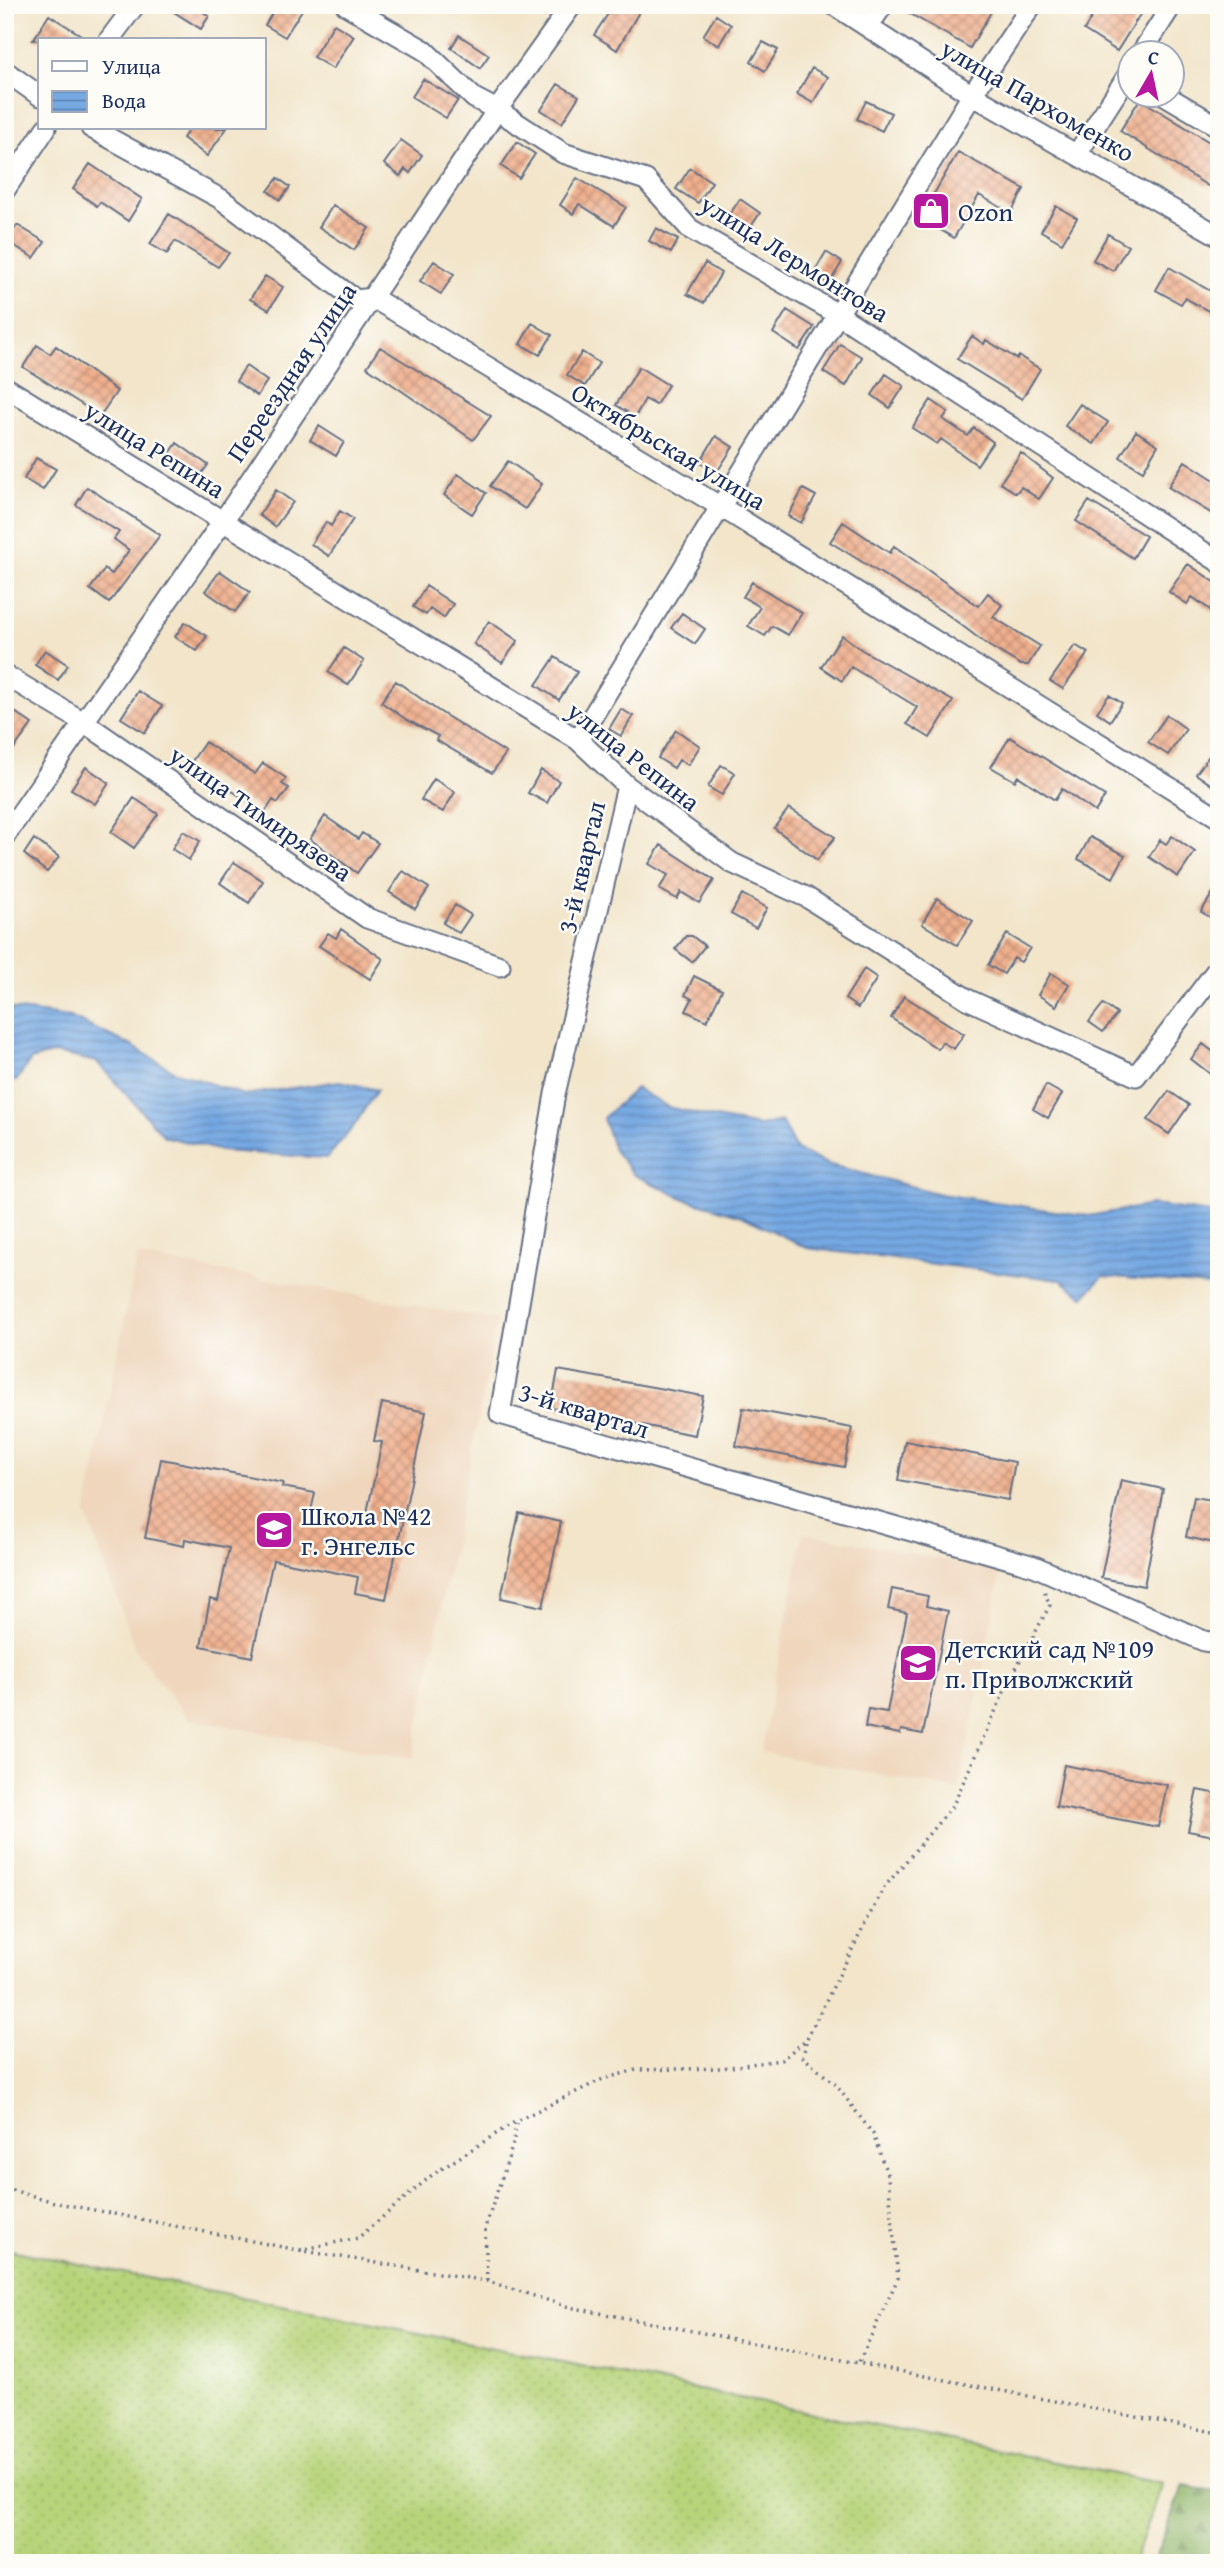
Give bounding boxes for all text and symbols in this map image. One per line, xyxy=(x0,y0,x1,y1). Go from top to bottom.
street label: улица Пархоменко xyxy=(933,28,1142,171)
legend xyxy=(38,38,266,130)
north arrow xyxy=(1116,38,1186,108)
text: С xyxy=(1146,43,1161,72)
text: Улица xyxy=(102,51,161,82)
text: Вода xyxy=(102,85,146,116)
street label: улица Лермонтова xyxy=(692,184,898,332)
shop icon: Ozon xyxy=(910,190,952,232)
place label: Ozon xyxy=(958,192,1013,231)
street label: Переездная улица xyxy=(216,274,366,470)
street label: Октябрьская улица xyxy=(564,372,774,520)
street label: улица Репина xyxy=(76,390,234,508)
street label: улица Репина xyxy=(558,691,709,821)
street label: улица Тимирязева xyxy=(161,735,361,891)
street label: 3-й квартал xyxy=(547,797,615,937)
street label: 3-й квартал xyxy=(514,1372,654,1448)
place label: Школа №42 г. Энгельс xyxy=(301,1496,432,1565)
school or university icon: Школа №42 г. Энгельс xyxy=(253,1509,295,1551)
place label: Детский сад №109 п. Приволжский xyxy=(944,1629,1154,1698)
school or university icon: Детский сад №109 п. Приволжский xyxy=(897,1642,939,1684)

